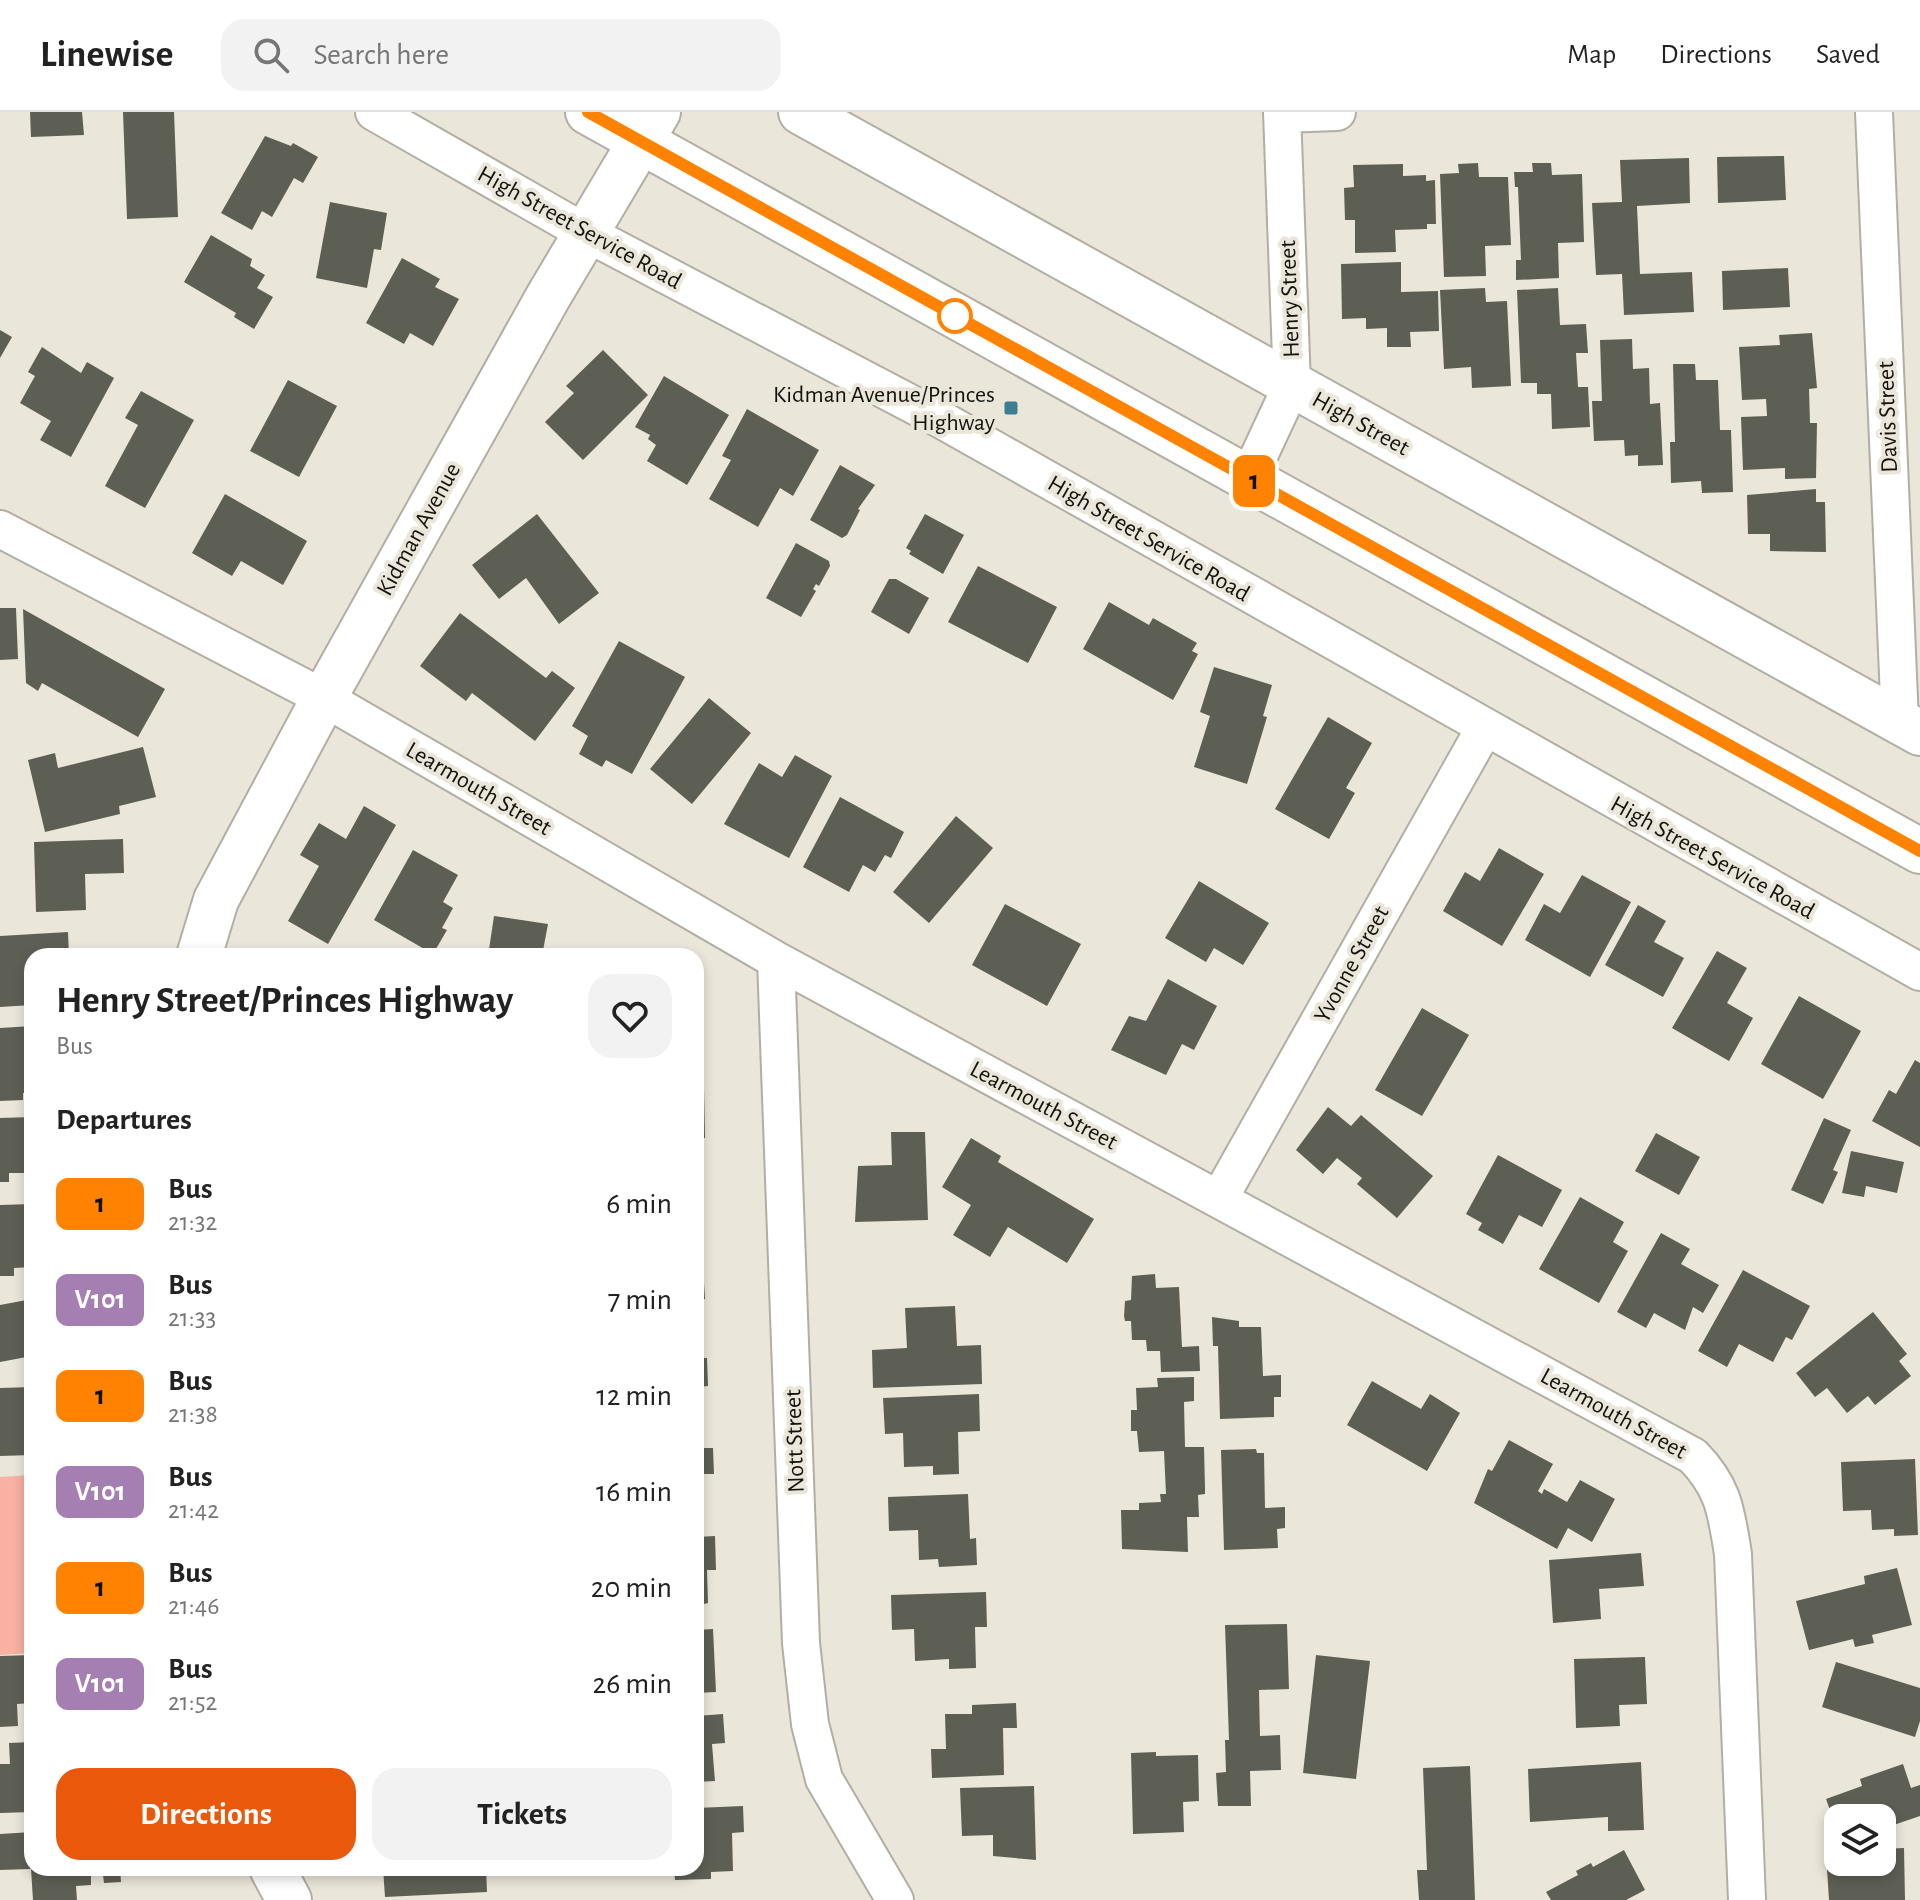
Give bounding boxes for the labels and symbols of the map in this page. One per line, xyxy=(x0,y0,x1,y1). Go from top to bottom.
street label: High Street Service Road xyxy=(474,162,685,294)
street label: Henry Street xyxy=(1276,239,1304,358)
unlabelled marker xyxy=(938,299,972,333)
street label: Davis Street xyxy=(1874,360,1902,473)
place label: Kidman Avenue/Princes Highway xyxy=(773,383,995,435)
street label: High Street xyxy=(1308,387,1413,460)
marker: Kidman Avenue/Princes Highway xyxy=(1002,399,1020,417)
line badge: 1 xyxy=(1228,455,1280,507)
street label: Kidman Avenue xyxy=(373,459,465,600)
street label: High Street Service Road xyxy=(1043,471,1254,606)
street label: Learmouth Street xyxy=(402,738,555,840)
street label: High Street Service Road xyxy=(1607,792,1818,924)
street label: Yvonne Street xyxy=(1310,902,1394,1027)
street label: Learmouth Street xyxy=(966,1057,1121,1155)
street label: Learmouth Street xyxy=(1536,1364,1691,1464)
street label: Nott Street xyxy=(781,1389,809,1493)

